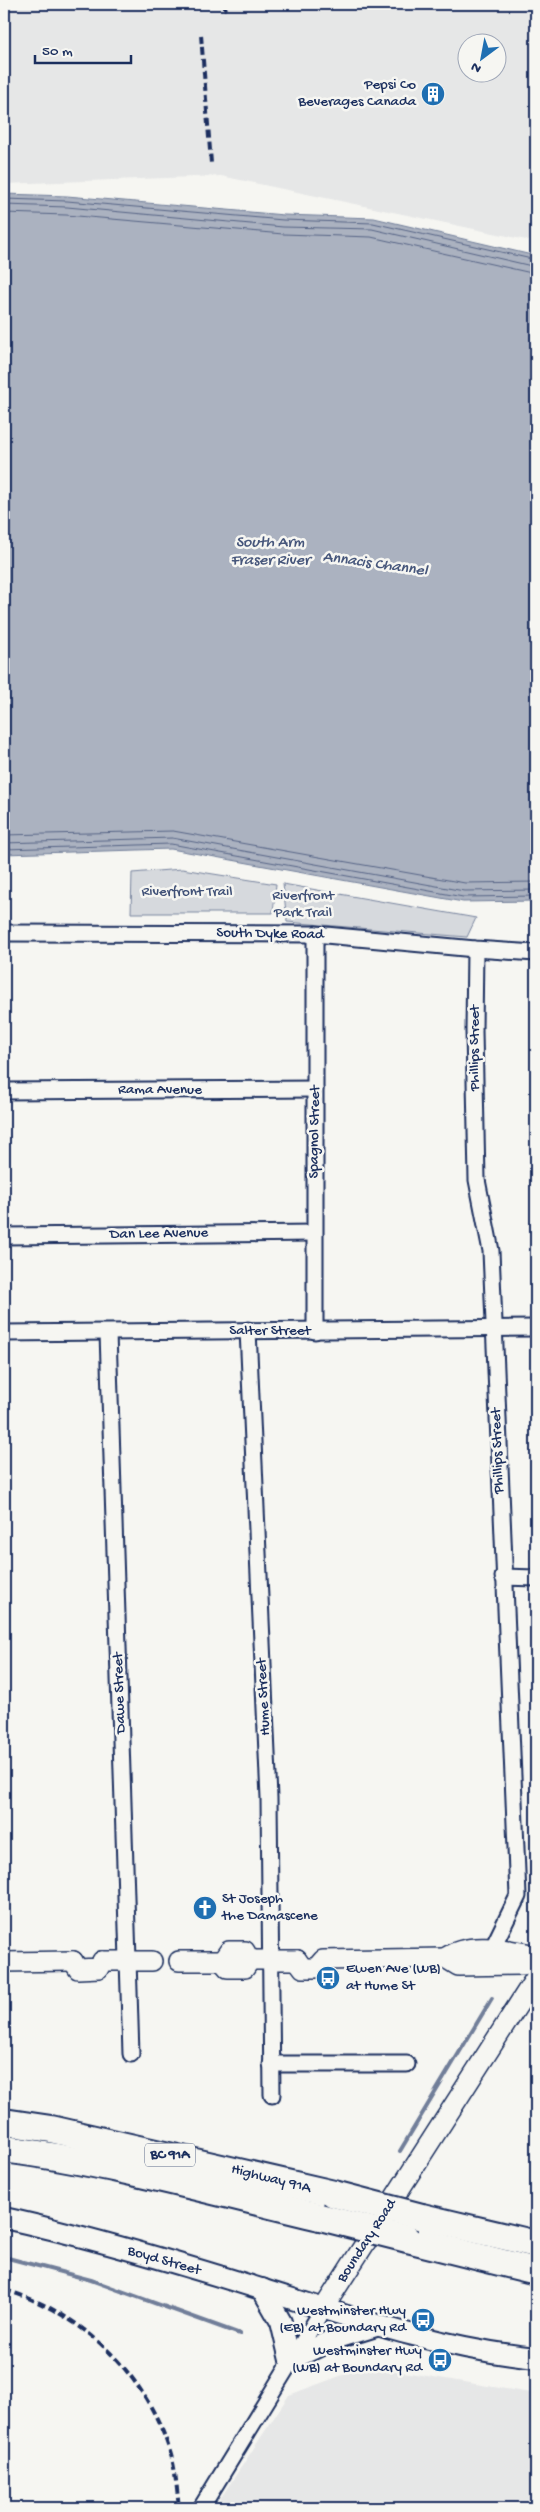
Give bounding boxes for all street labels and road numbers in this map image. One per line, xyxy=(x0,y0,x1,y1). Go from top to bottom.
street label: South Dyke Road xyxy=(216,924,325,944)
street label: Phillips Street xyxy=(466,1003,484,1092)
street label: Rama Avenue xyxy=(118,1081,202,1099)
street label: Spagnol Street xyxy=(305,1083,325,1179)
street label: Dan Lee Avenue xyxy=(109,1224,209,1244)
street label: Salter Street xyxy=(229,1322,313,1340)
street label: Phillips Street xyxy=(487,1406,509,1495)
street label: Dawe Street xyxy=(110,1650,130,1735)
street label: Hume Street xyxy=(253,1656,275,1736)
road number: BC 91A xyxy=(145,2144,195,2166)
street label: Highway 91A xyxy=(229,2160,314,2198)
street label: Boundary Road xyxy=(333,2195,401,2287)
street label: Boyd Street xyxy=(124,2242,204,2281)

